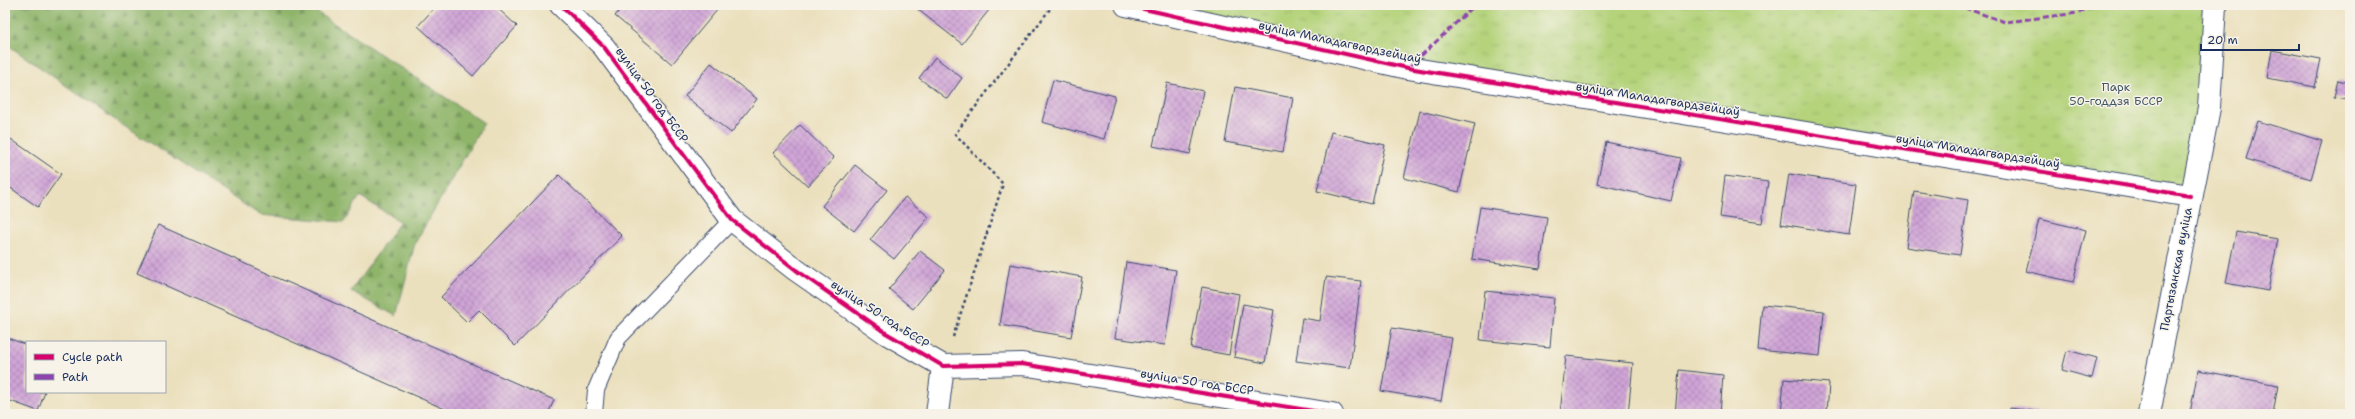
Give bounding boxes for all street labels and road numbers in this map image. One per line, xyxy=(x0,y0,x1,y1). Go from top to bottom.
street label: вуліца Маладагвардзейцаў xyxy=(1257,17,1423,67)
street label: вуліца 50 год БССР xyxy=(612,44,692,146)
street label: вуліца Маладагвардзейцаў xyxy=(1575,78,1741,120)
street label: вуліца Маладагвардзейцаў xyxy=(1895,130,2061,172)
street label: Партызанская вуліца xyxy=(2156,206,2196,332)
street label: вуліца 50 год БССР xyxy=(828,276,932,352)
street label: вуліца 50 год БССР xyxy=(1139,365,1255,399)

